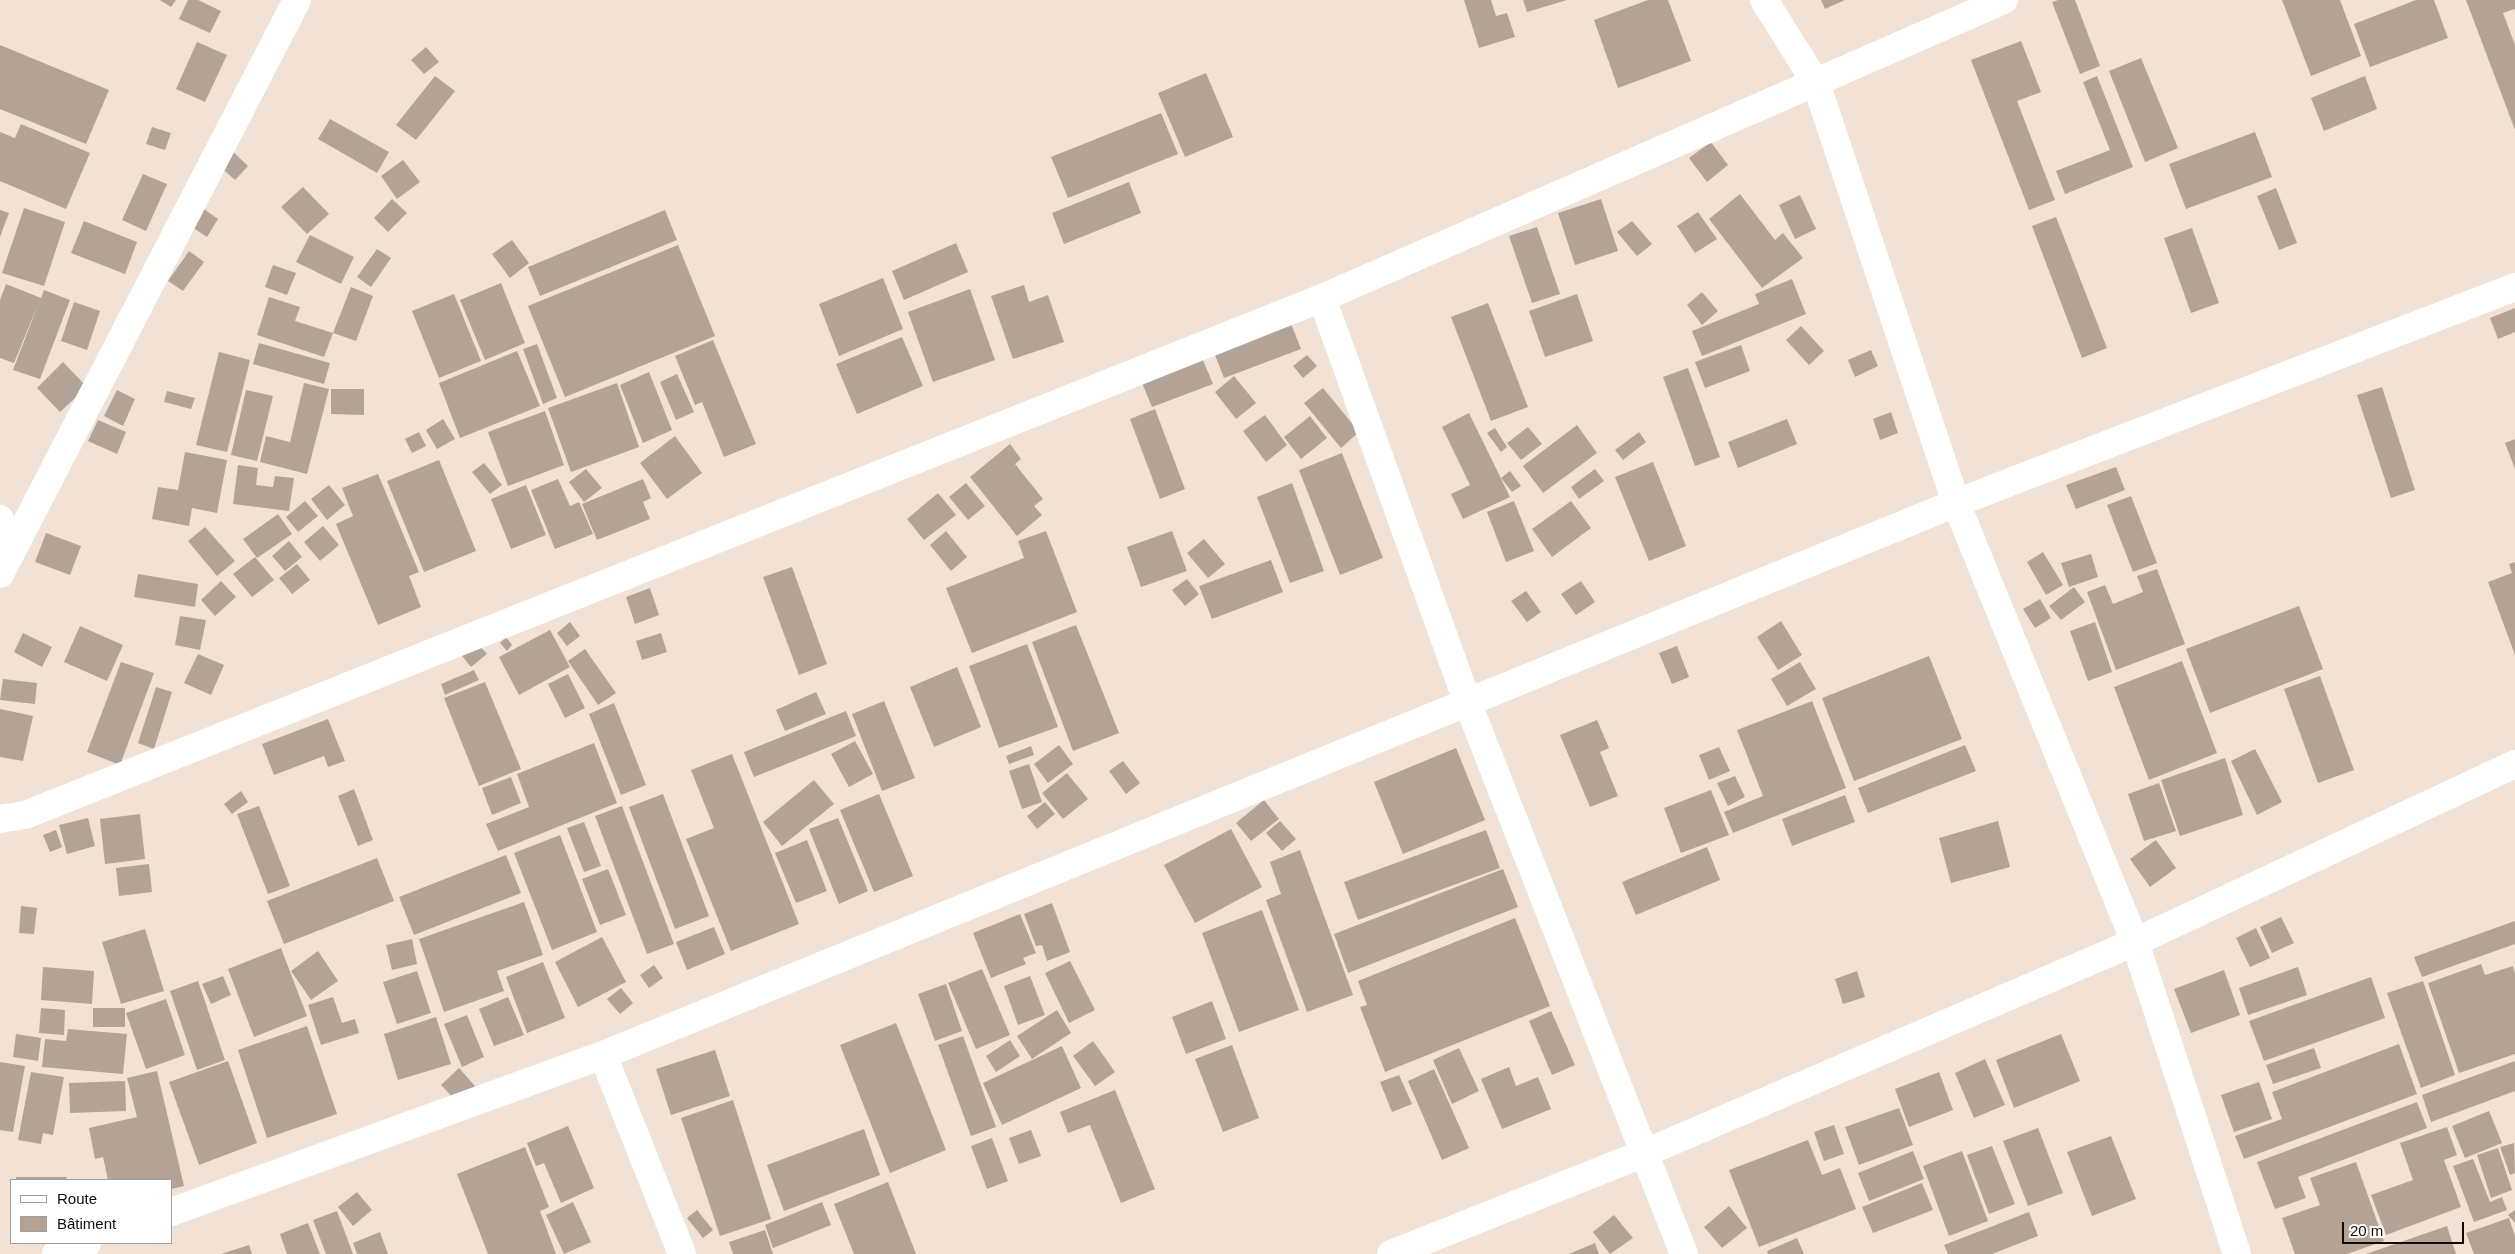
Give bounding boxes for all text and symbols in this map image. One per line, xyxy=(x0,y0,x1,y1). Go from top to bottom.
legend xyxy=(10,1179,172,1244)
text: Route xyxy=(57,1190,97,1207)
scale bar xyxy=(2345,1212,2468,1244)
text: Bâtiment xyxy=(57,1215,116,1232)
text: 20 m xyxy=(2350,1222,2383,1239)

